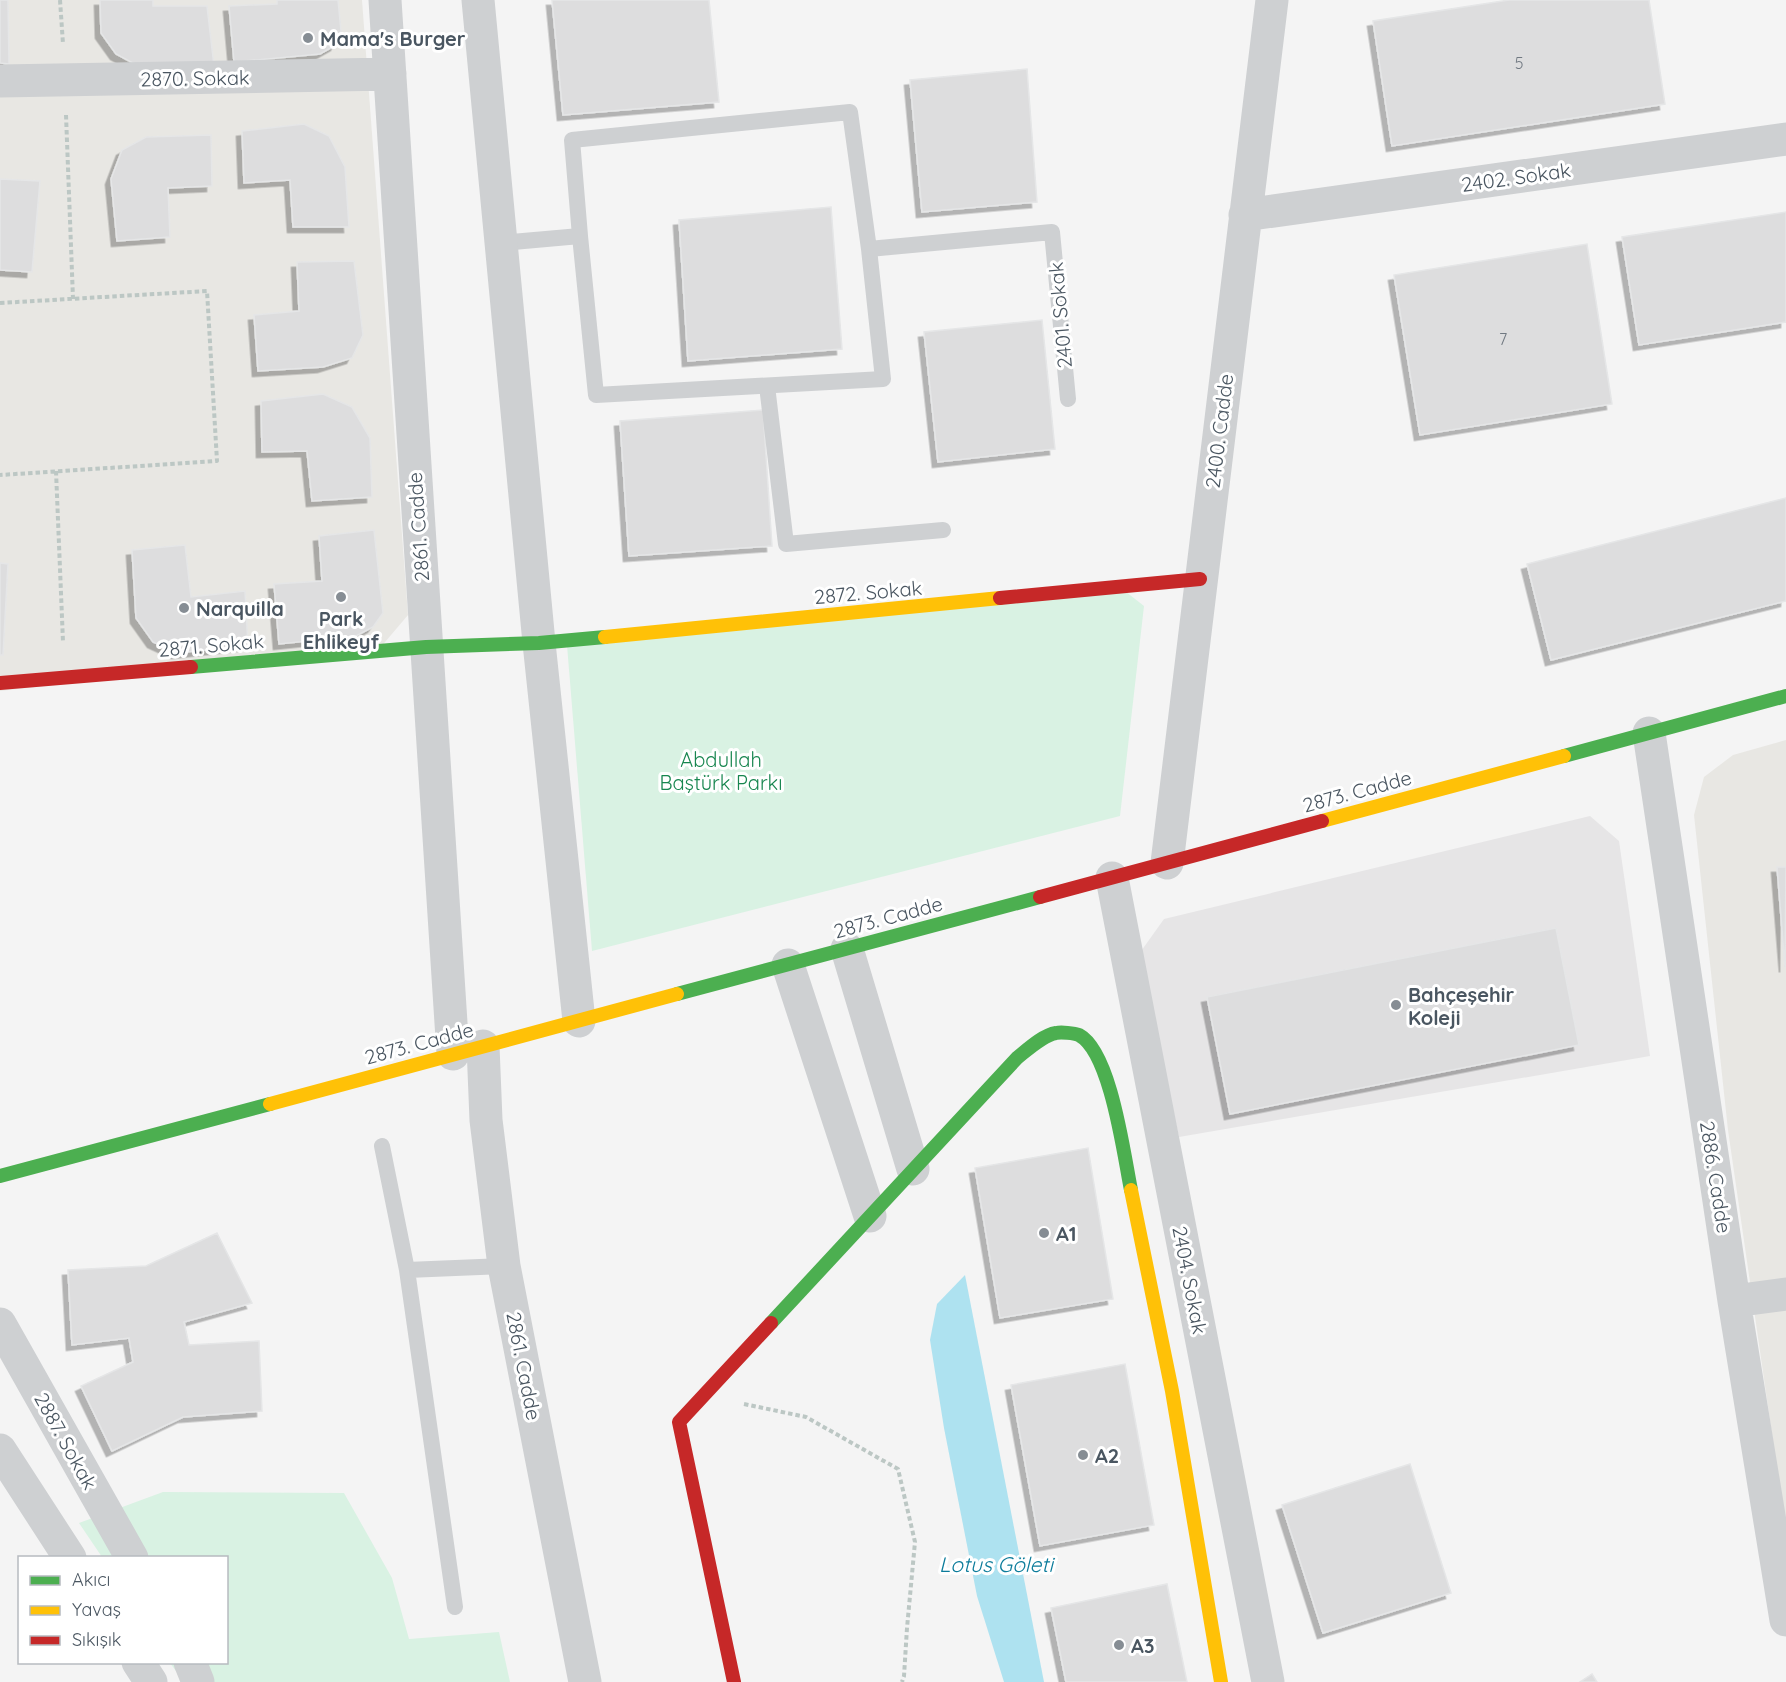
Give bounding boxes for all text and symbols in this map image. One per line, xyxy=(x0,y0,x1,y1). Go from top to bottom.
place label: Mama's Burger xyxy=(320,26,466,51)
marker: Mama's Burger xyxy=(301,31,315,45)
house number: 5 xyxy=(1515,53,1523,73)
street label: 2870. Sokak xyxy=(140,65,250,91)
street label: 2402. Sokak xyxy=(1460,157,1572,197)
street label: 2401. Sokak xyxy=(1043,261,1077,369)
house number: 7 xyxy=(1499,329,1507,349)
street label: 2400. Cadde xyxy=(1200,372,1238,490)
street label: 2861. Cadde xyxy=(402,471,434,583)
street label: 2872. Sokak xyxy=(813,575,923,609)
marker: Park Ehlikeyf xyxy=(334,590,348,604)
place label: Narquilla xyxy=(196,596,284,621)
marker: Narquilla xyxy=(177,601,191,615)
place label: Park Ehlikeyf xyxy=(303,606,379,654)
street label: 2871. Sokak xyxy=(157,628,265,662)
park label: Abdullah Baştürk Parkı xyxy=(659,747,783,795)
street label: 2873. Cadde xyxy=(1300,764,1414,818)
street label: 2873. Cadde xyxy=(831,890,945,944)
place label: Bahçeşehir Koleji xyxy=(1408,982,1514,1030)
marker: Bahçeşehir Koleji xyxy=(1389,998,1403,1012)
street label: 2873. Cadde xyxy=(362,1016,476,1070)
street label: 2886. Cadde xyxy=(1695,1119,1737,1235)
place label: A1 xyxy=(1056,1221,1077,1246)
street label: 2404. Sokak xyxy=(1167,1224,1213,1336)
marker: A1 xyxy=(1037,1226,1051,1240)
street label: 2861. Cadde xyxy=(501,1310,547,1422)
street label: 2887. Sokak xyxy=(29,1388,103,1494)
place label: A2 xyxy=(1095,1443,1119,1468)
marker: A2 xyxy=(1076,1448,1090,1462)
water label: Lotus Göleti xyxy=(939,1551,1055,1577)
legend xyxy=(18,1556,228,1664)
text: Akıcı xyxy=(72,1568,110,1591)
text: Yavaş xyxy=(72,1598,121,1621)
text: Sıkışık xyxy=(72,1628,121,1651)
place label: A3 xyxy=(1131,1633,1155,1658)
marker: A3 xyxy=(1112,1638,1126,1652)

